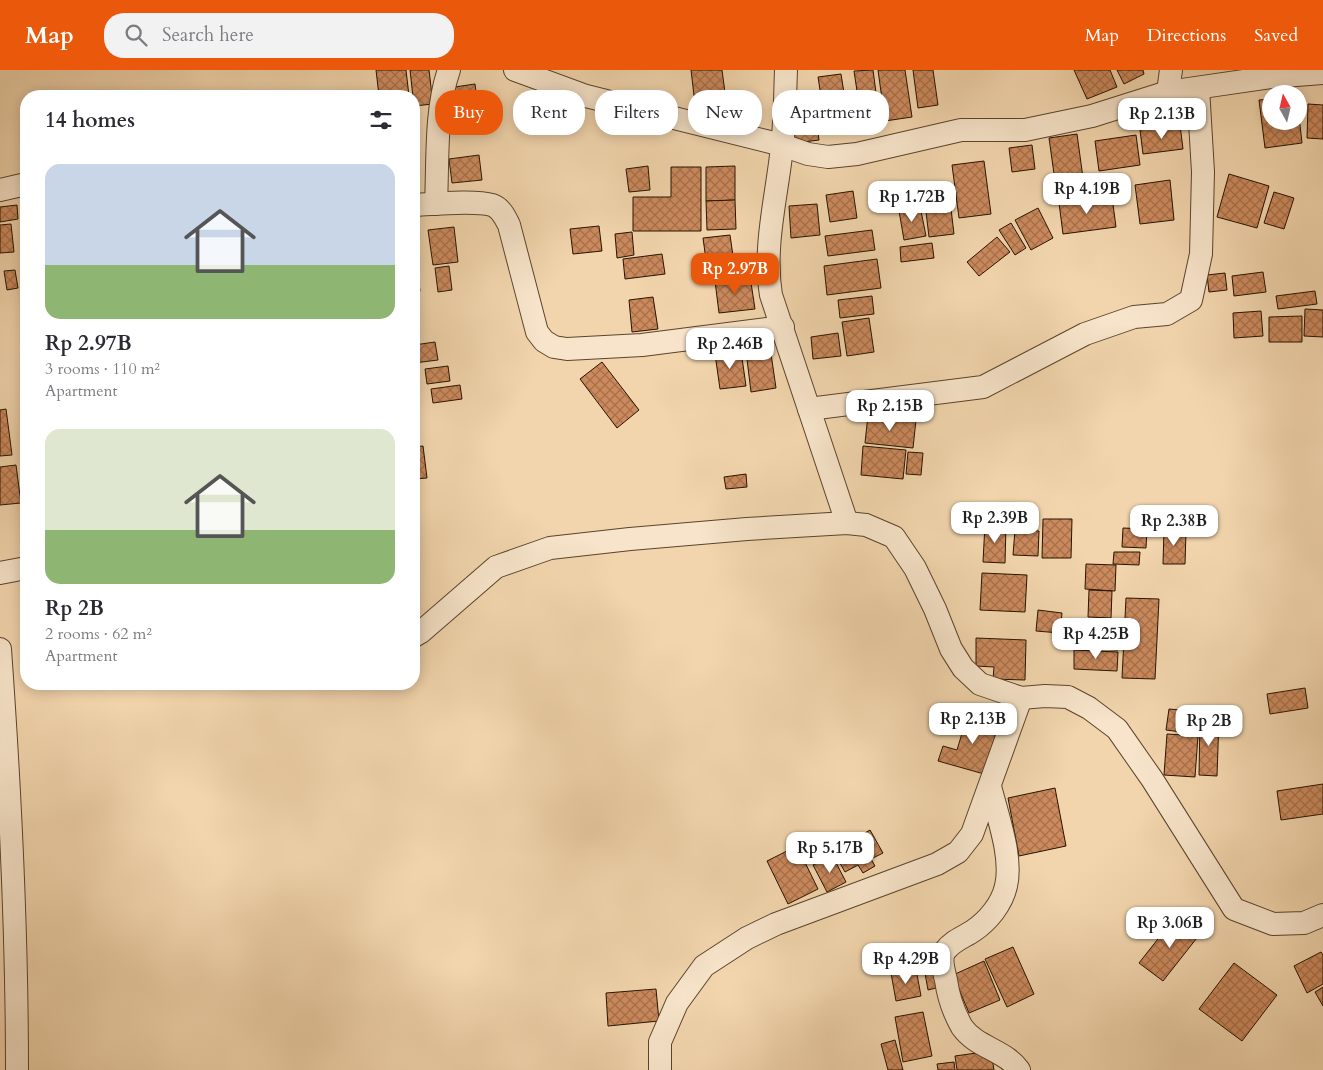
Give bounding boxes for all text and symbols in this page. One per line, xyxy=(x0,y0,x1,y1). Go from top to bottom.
search box xyxy=(104,13,454,58)
text: Map xyxy=(25,19,74,52)
icon: search xyxy=(122,21,150,49)
text: Search here xyxy=(162,22,254,48)
text: Map xyxy=(1085,23,1119,48)
text: Directions xyxy=(1147,23,1226,48)
text: Saved xyxy=(1254,23,1298,48)
north arrow xyxy=(1262,85,1308,130)
map controls xyxy=(1262,85,1307,130)
chip: Buy xyxy=(435,90,503,135)
chip: Rent xyxy=(513,90,585,135)
chip: Filters xyxy=(595,90,678,135)
chip: New xyxy=(688,90,762,135)
chip: Apartment xyxy=(772,90,889,135)
pin: Rp 2.13B xyxy=(1110,98,1214,140)
text: Rp 2.13B xyxy=(1129,103,1195,125)
text: 14 homes xyxy=(45,106,135,135)
icon: filters xyxy=(367,106,395,134)
pin: Rp 4.19B xyxy=(1035,172,1139,215)
text: Rp 4.19B xyxy=(1054,178,1120,200)
pin: Rp 1.72B xyxy=(860,180,964,223)
text: Rp 1.72B xyxy=(879,186,945,208)
icon: home xyxy=(175,196,265,286)
pin: Rp 2.97B xyxy=(683,252,787,295)
text: Rp 2.97B xyxy=(702,258,768,280)
pin: Rp 2.46B xyxy=(678,328,782,370)
text: Rp 2.97B xyxy=(45,329,132,358)
text: Rp 2.46B xyxy=(697,333,763,355)
text: 3 rooms · 110 m² xyxy=(45,358,160,380)
text: Apartment xyxy=(45,380,118,402)
pin: Rp 2.15B xyxy=(838,390,942,432)
text: Rp 2.15B xyxy=(857,395,923,417)
icon: home xyxy=(175,461,265,551)
pin: Rp 2.39B xyxy=(943,502,1047,544)
pin: Rp 2.38B xyxy=(1122,504,1226,547)
text: Rp 2.39B xyxy=(962,507,1028,529)
text: Rp 2.38B xyxy=(1141,510,1207,532)
text: Rp 2B xyxy=(45,594,104,623)
pin: Rp 4.25B xyxy=(1044,618,1148,660)
text: 2 rooms · 62 m² xyxy=(45,623,152,645)
text: Rp 4.25B xyxy=(1063,623,1129,645)
text: Apartment xyxy=(45,645,118,667)
pin: Rp 2.13B xyxy=(921,702,1025,745)
pin: Rp 2B xyxy=(1174,704,1244,747)
text: Rp 2.13B xyxy=(940,708,1006,730)
text: Rp 2B xyxy=(1187,710,1231,732)
pin: Rp 5.17B xyxy=(778,832,882,874)
text: Rp 5.17B xyxy=(797,837,863,859)
pin: Rp 3.06B xyxy=(1118,906,1222,949)
text: Rp 3.06B xyxy=(1137,912,1203,934)
pin: Rp 4.29B xyxy=(854,942,958,985)
text: Rp 4.29B xyxy=(873,948,939,970)

